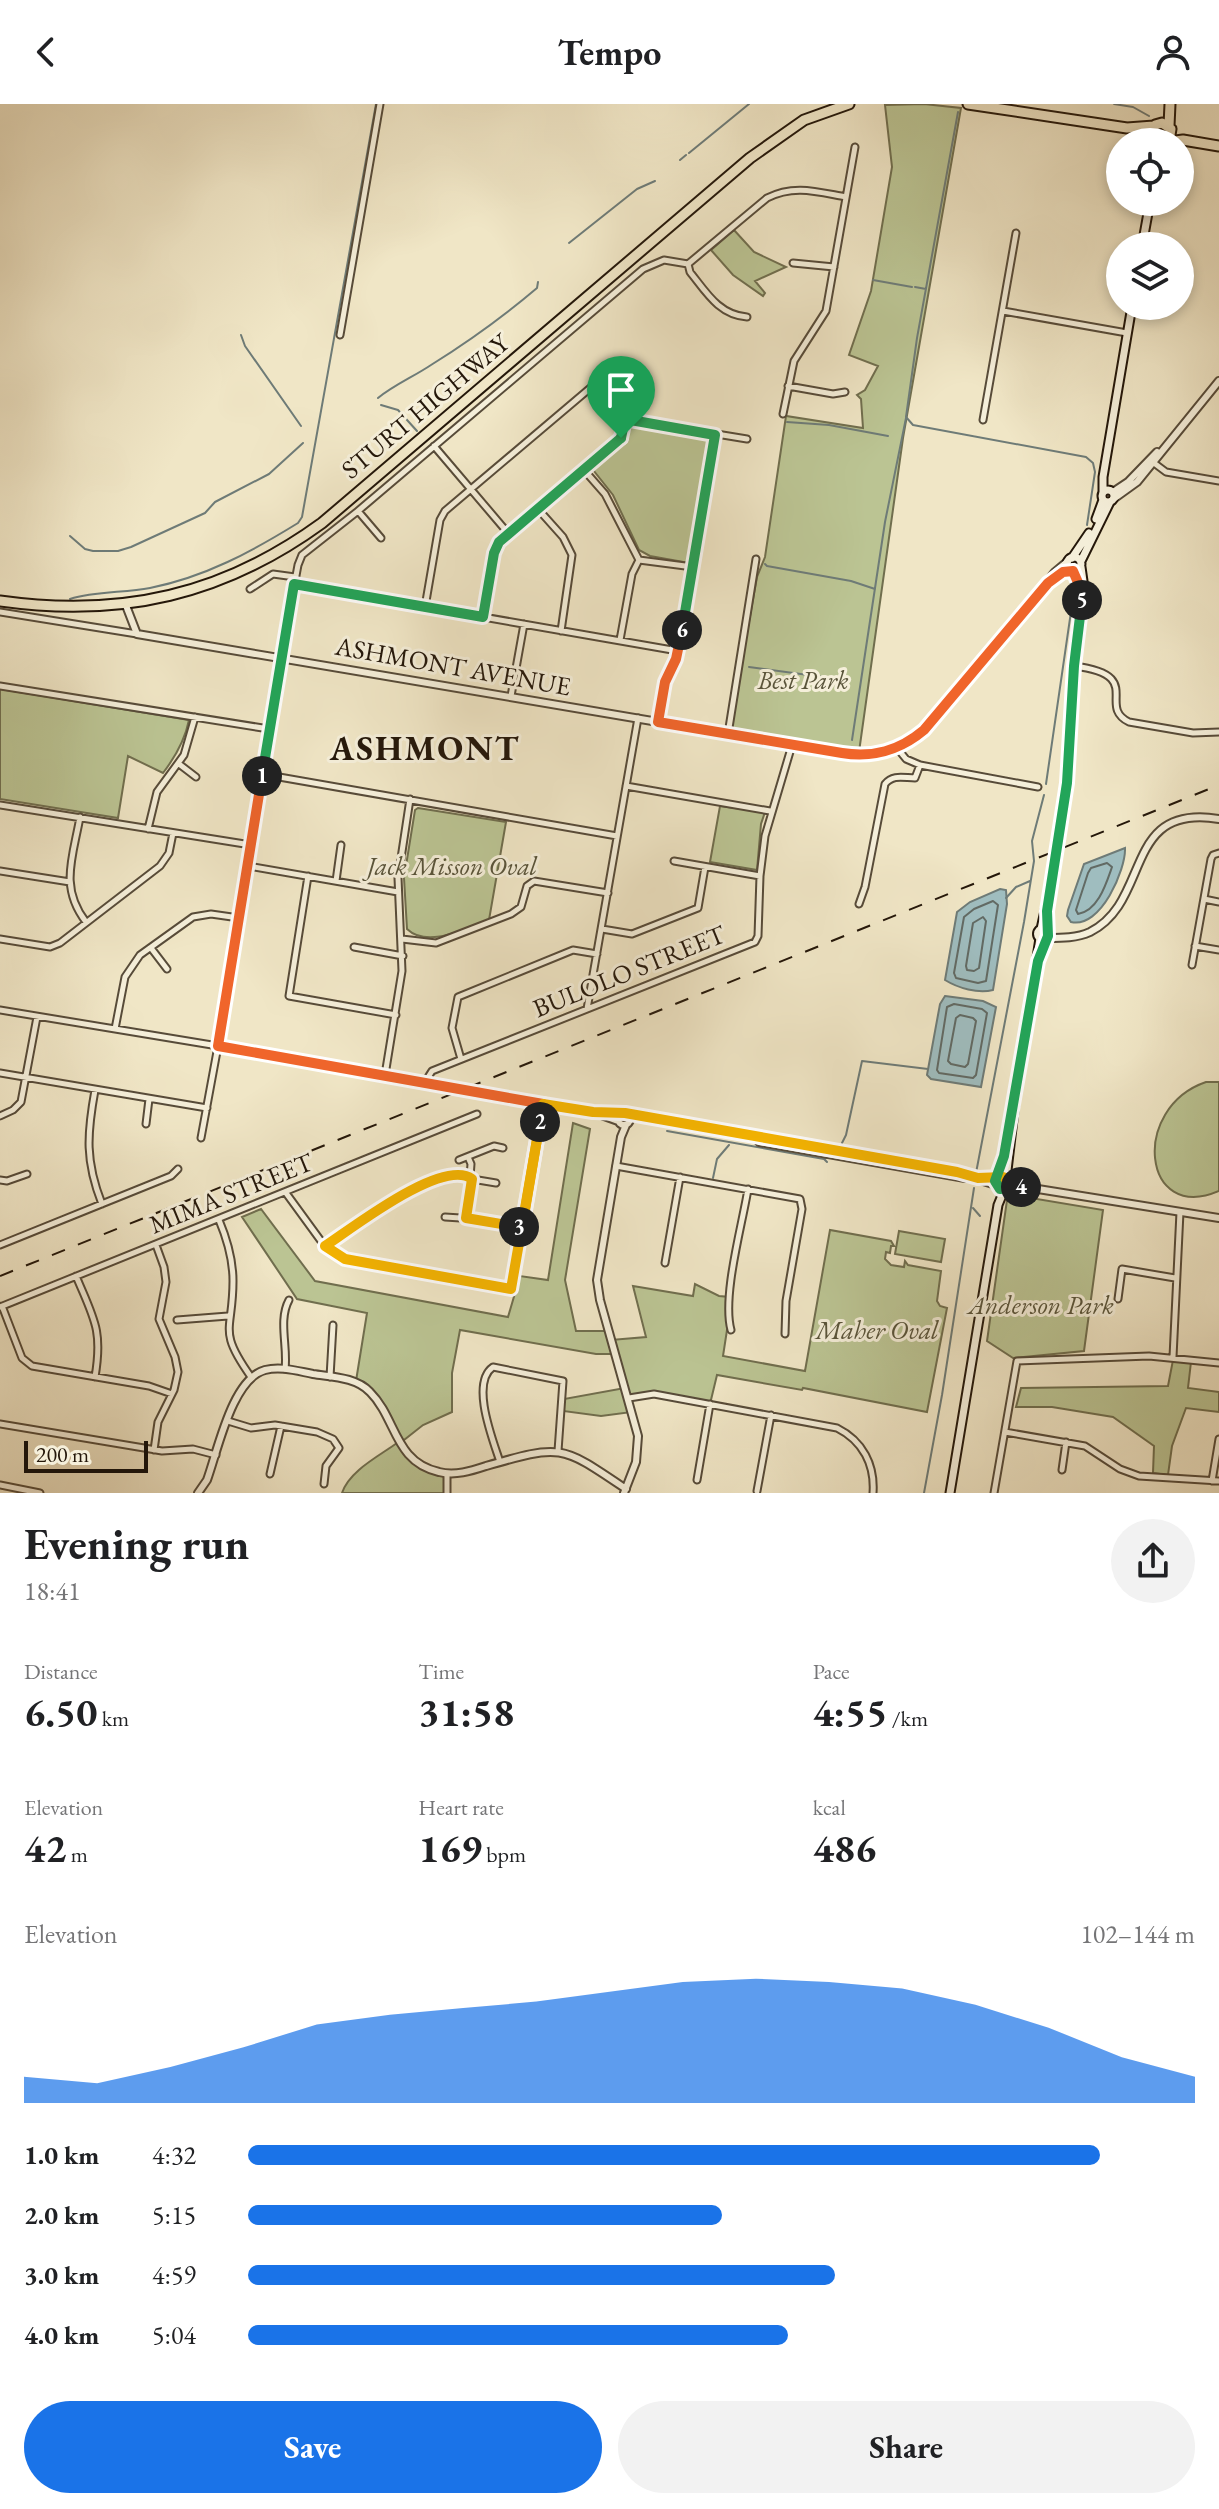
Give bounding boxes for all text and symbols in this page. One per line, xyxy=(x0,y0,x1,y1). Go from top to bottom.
text: Tempo xyxy=(558,29,661,76)
icon: back xyxy=(24,30,68,74)
icon: person xyxy=(1151,30,1195,74)
map controls xyxy=(1106,128,1194,320)
button: locate xyxy=(1106,128,1194,216)
button: layers xyxy=(1106,232,1194,320)
street label: STURT HIGHWAY xyxy=(334,325,517,486)
pin xyxy=(587,356,655,438)
icon: arrive xyxy=(599,368,643,412)
pin: 5 xyxy=(1062,580,1102,620)
text: 5 xyxy=(1076,585,1088,614)
pin: 6 xyxy=(662,610,702,650)
text: 6 xyxy=(676,615,688,644)
street label: ASHMONT AVENUE xyxy=(332,628,574,704)
park label: Best Park xyxy=(756,663,849,697)
district label: ASHMONT xyxy=(329,726,520,770)
pin: 1 xyxy=(242,756,282,796)
text: 1 xyxy=(256,761,268,790)
park label: Jack Misson Oval xyxy=(362,849,538,883)
street label: BULOLO STREET xyxy=(528,917,731,1025)
pin: 2 xyxy=(520,1102,560,1142)
text: 2 xyxy=(534,1107,546,1136)
street label: MIMA STREET xyxy=(144,1144,318,1241)
pin: 4 xyxy=(1001,1167,1041,1207)
text: 4 xyxy=(1015,1172,1027,1201)
pin: 3 xyxy=(499,1207,539,1247)
text: 3 xyxy=(513,1212,525,1241)
park label: Anderson Park xyxy=(966,1288,1114,1322)
park label: Maher Oval xyxy=(813,1313,939,1347)
scale bar xyxy=(24,1437,148,1473)
text: 200 m xyxy=(36,1440,89,1469)
text: Evening run xyxy=(24,1515,249,1572)
button: share xyxy=(1111,1519,1195,1603)
text: 18:41 xyxy=(24,1574,80,1608)
text: Distance xyxy=(24,1657,97,1686)
text: Time xyxy=(418,1657,464,1686)
text: Pace xyxy=(813,1657,850,1686)
text: 6.50 xyxy=(24,1686,97,1738)
text: 31:58 xyxy=(418,1686,514,1738)
text: 4:55 xyxy=(813,1686,887,1738)
text: km xyxy=(97,1704,129,1733)
text: /km xyxy=(887,1704,928,1733)
text: Elevation xyxy=(24,1793,103,1822)
text: Heart rate xyxy=(418,1793,504,1822)
text: kcal xyxy=(813,1793,846,1822)
text: 42 xyxy=(24,1822,66,1874)
text: 169 xyxy=(418,1822,482,1874)
text: 486 xyxy=(813,1822,876,1874)
text: m xyxy=(66,1840,88,1869)
text: bpm xyxy=(482,1840,526,1869)
text: Elevation xyxy=(24,1917,118,1951)
text: 102–144 m xyxy=(1080,1917,1195,1951)
text: 1.0 km xyxy=(24,2138,99,2172)
text: 4:32 xyxy=(152,2138,196,2172)
text: 2.0 km xyxy=(24,2198,99,2232)
text: 5:15 xyxy=(152,2198,196,2232)
text: 3.0 km xyxy=(24,2258,99,2292)
text: 4:59 xyxy=(152,2258,196,2292)
text: 4.0 km xyxy=(24,2318,99,2352)
text: 5:04 xyxy=(152,2318,196,2352)
button: Save xyxy=(24,2401,602,2493)
button: Share xyxy=(618,2401,1195,2493)

